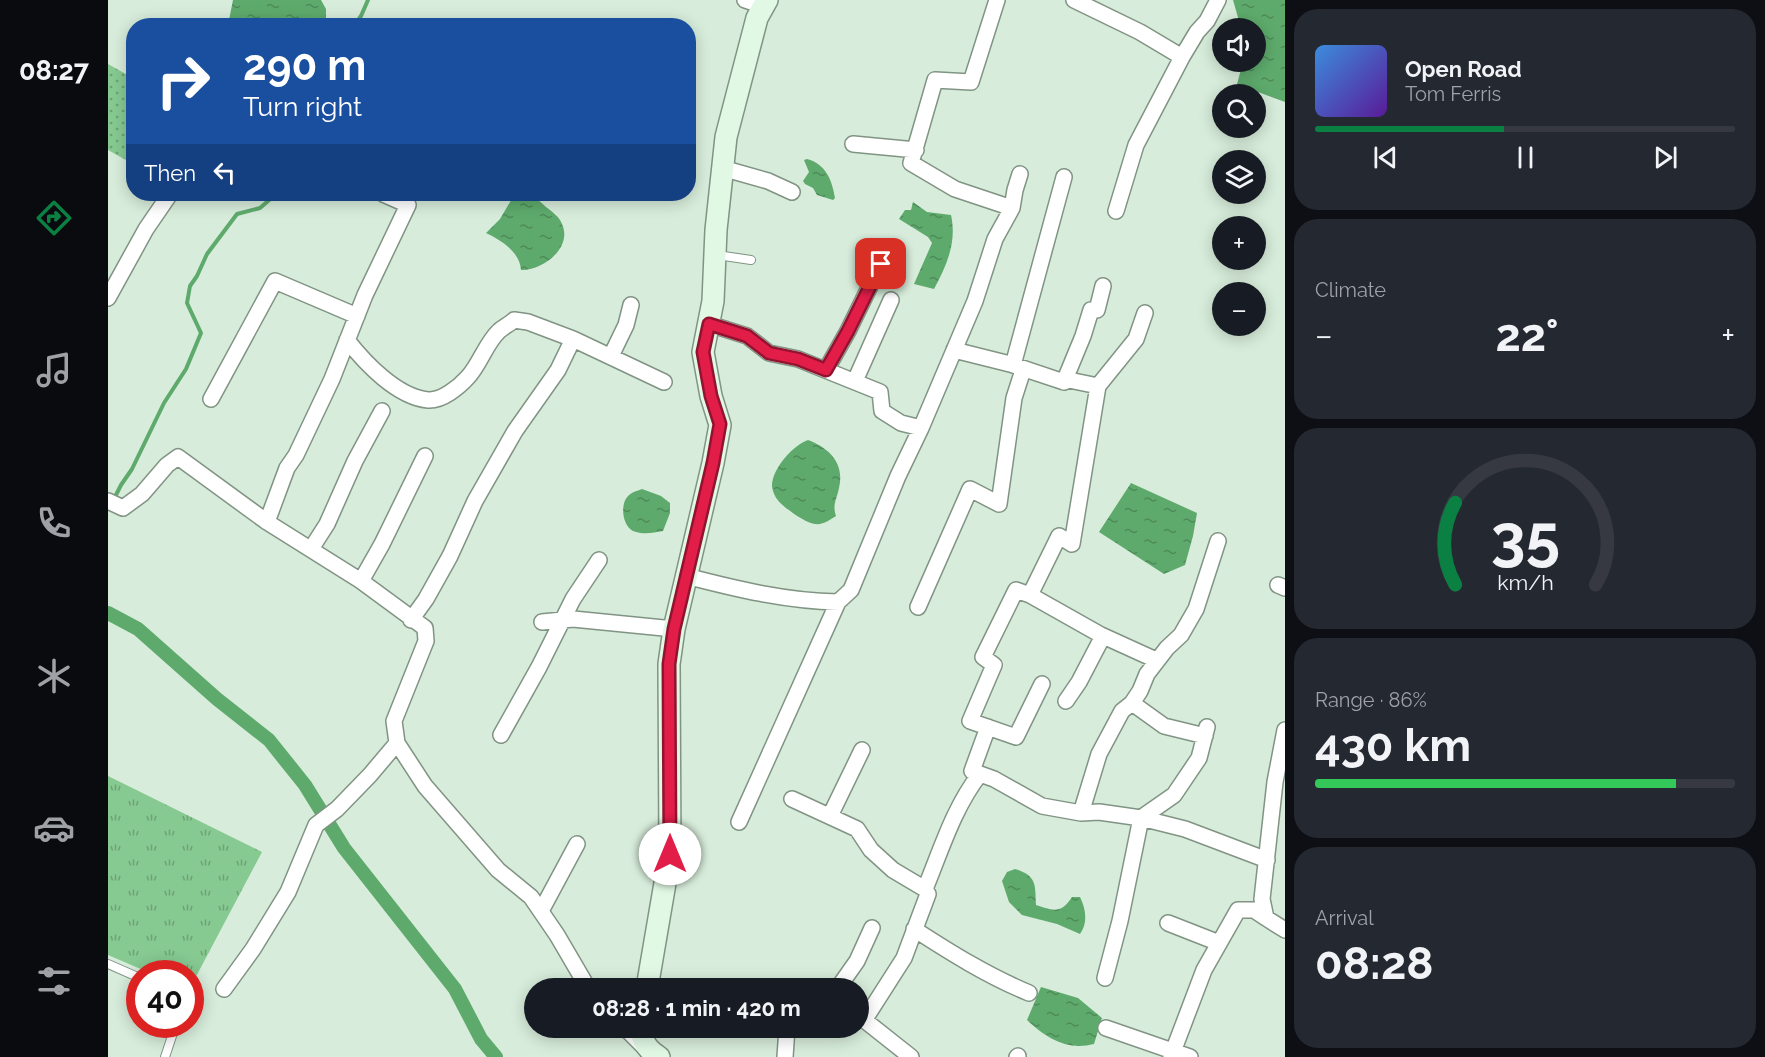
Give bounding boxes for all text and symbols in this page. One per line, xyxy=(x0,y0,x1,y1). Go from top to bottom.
map controls xyxy=(1212,18,1266,336)
button: sound xyxy=(1212,18,1266,72)
text: 290 m xyxy=(243,41,366,90)
icon: right xyxy=(144,42,222,120)
text: 08:27 xyxy=(19,55,89,86)
text: Open Road xyxy=(1405,56,1522,82)
text: Tom Ferris xyxy=(1405,82,1501,106)
button: search xyxy=(1212,84,1266,138)
text: Turn right xyxy=(243,91,362,122)
icon: previous xyxy=(1369,141,1402,174)
icon: pause xyxy=(1509,141,1542,174)
icon: next xyxy=(1649,141,1682,174)
button: layers xyxy=(1212,150,1266,204)
icon: left xyxy=(208,156,241,189)
text: Then xyxy=(144,160,196,186)
icon: directions xyxy=(33,197,75,239)
button: + xyxy=(1212,216,1266,270)
pin xyxy=(855,238,906,289)
icon: arrive xyxy=(864,247,897,280)
text: Climate xyxy=(1315,278,1386,302)
button: − xyxy=(1212,282,1266,336)
text: 22° xyxy=(1495,309,1559,362)
text: − xyxy=(1315,316,1333,355)
text: + xyxy=(1721,316,1735,355)
icon: music xyxy=(33,349,75,391)
text: 35 xyxy=(1490,501,1560,575)
icon: phone xyxy=(33,502,75,544)
text: km/h xyxy=(1497,571,1553,596)
icon: climate xyxy=(33,655,75,697)
text: Range · 86% xyxy=(1315,688,1427,712)
text: 430 km xyxy=(1315,719,1471,772)
icon: car xyxy=(33,807,75,849)
position arrow xyxy=(638,822,702,886)
text: Arrival xyxy=(1315,906,1374,930)
text: 08:28 xyxy=(1315,937,1434,990)
icon: filters xyxy=(33,960,75,1002)
speed limit sign: 40 xyxy=(126,960,204,1038)
text: 08:28 · 1 min · 420 m xyxy=(592,995,801,1021)

